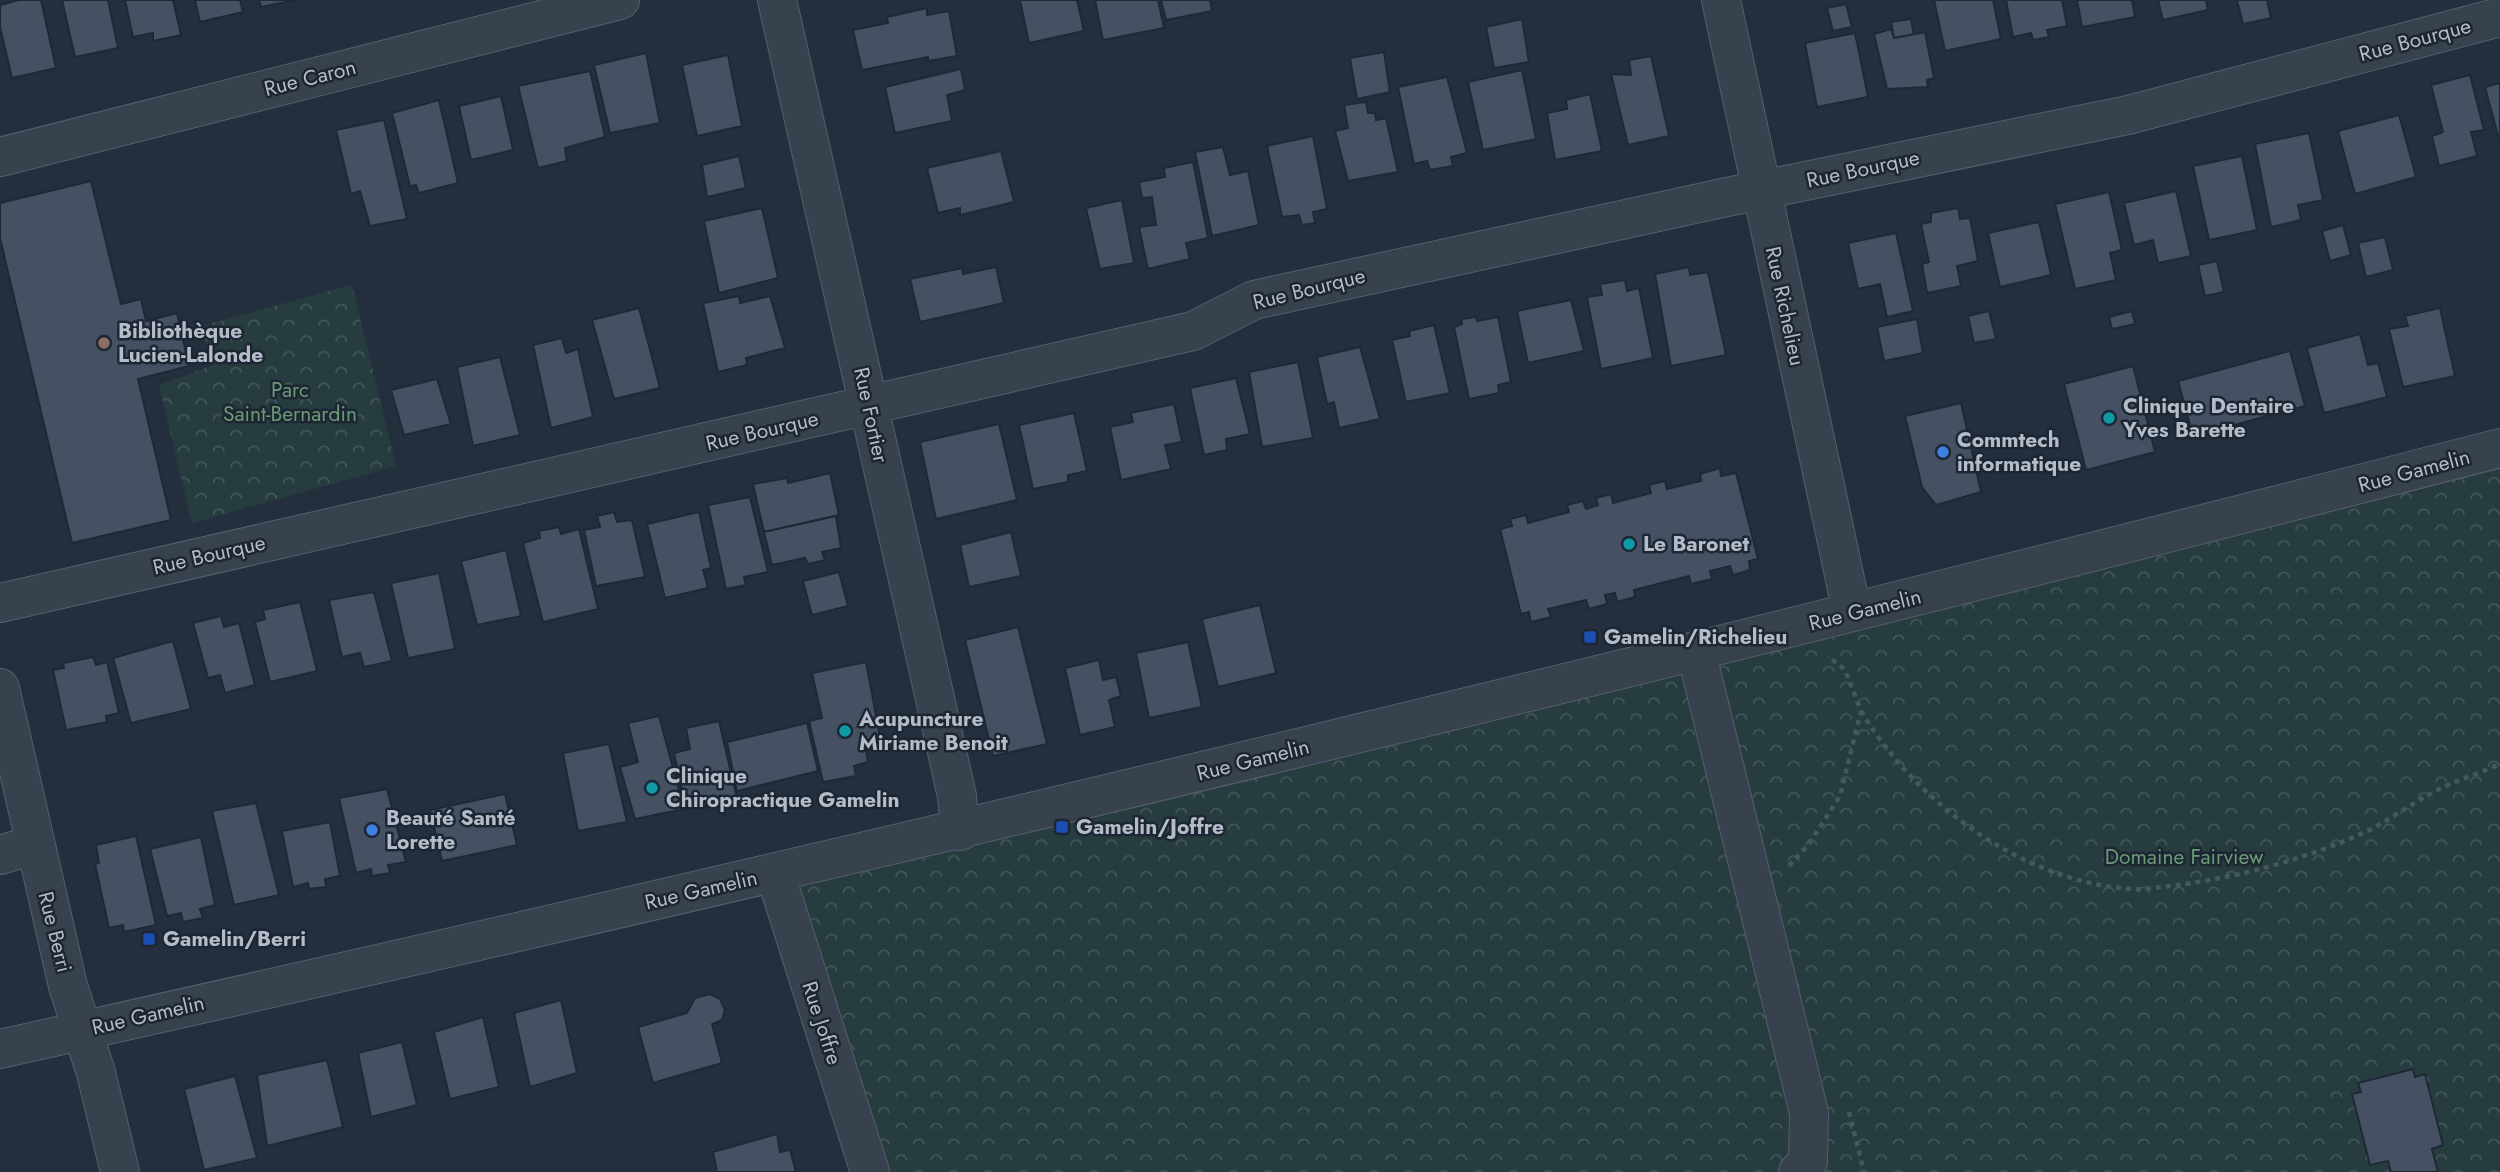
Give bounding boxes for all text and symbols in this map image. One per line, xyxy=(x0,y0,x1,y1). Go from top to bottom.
street label: Rue Bourque xyxy=(2356,11,2475,69)
street label: Rue Caron xyxy=(261,52,359,104)
street label: Rue Bourque xyxy=(1804,142,1922,196)
street label: Rue Richelieu xyxy=(1758,244,1812,368)
street label: Rue Bourque xyxy=(1250,261,1369,317)
place label: Bibliothèque Lucien-Lalonde xyxy=(118,316,263,370)
marker: Bibliothèque Lucien-Lalonde xyxy=(96,335,112,351)
street label: Rue Fortier xyxy=(846,364,896,466)
park label: Parc Saint-Bernardin xyxy=(223,375,357,429)
place label: Clinique Dentaire Yves Barette xyxy=(2122,391,2294,445)
street label: Rue Bourque xyxy=(703,403,821,459)
marker: Clinique Dentaire Yves Barette xyxy=(2101,410,2117,426)
place label: Commtech informatique xyxy=(1957,425,2081,479)
street label: Rue Gamelin xyxy=(2355,442,2473,500)
marker: Commtech informatique xyxy=(1935,444,1951,460)
street label: Rue Bourque xyxy=(150,527,268,583)
place label: Le Baronet xyxy=(1643,529,1749,559)
marker: Le Baronet xyxy=(1621,536,1637,552)
street label: Rue Gamelin xyxy=(1806,582,1924,638)
place label: Gamelin/Richelieu xyxy=(1604,622,1787,652)
marker: Gamelin/Richelieu xyxy=(1582,629,1598,645)
place label: Acupuncture Miriame Benoit xyxy=(858,704,1008,758)
marker: Acupuncture Miriame Benoit xyxy=(837,723,853,739)
street label: Rue Gamelin xyxy=(1194,732,1312,788)
place label: Clinique Chiropractique Gamelin xyxy=(666,761,900,815)
marker: Clinique Chiropractique Gamelin xyxy=(644,780,660,796)
place label: Beauté Santé Lorette xyxy=(386,803,516,857)
place label: Gamelin/Joffre xyxy=(1076,812,1224,842)
marker: Gamelin/Joffre xyxy=(1054,819,1070,835)
marker: Beauté Santé Lorette xyxy=(364,822,380,838)
park label: Domaine Fairview xyxy=(2105,842,2264,872)
street label: Rue Gamelin xyxy=(642,862,760,918)
street label: Rue Berri xyxy=(30,888,80,976)
place label: Gamelin/Berri xyxy=(163,924,306,954)
marker: Gamelin/Berri xyxy=(141,931,157,947)
street label: Rue Joffre xyxy=(794,977,850,1069)
street label: Rue Gamelin xyxy=(89,987,207,1043)

